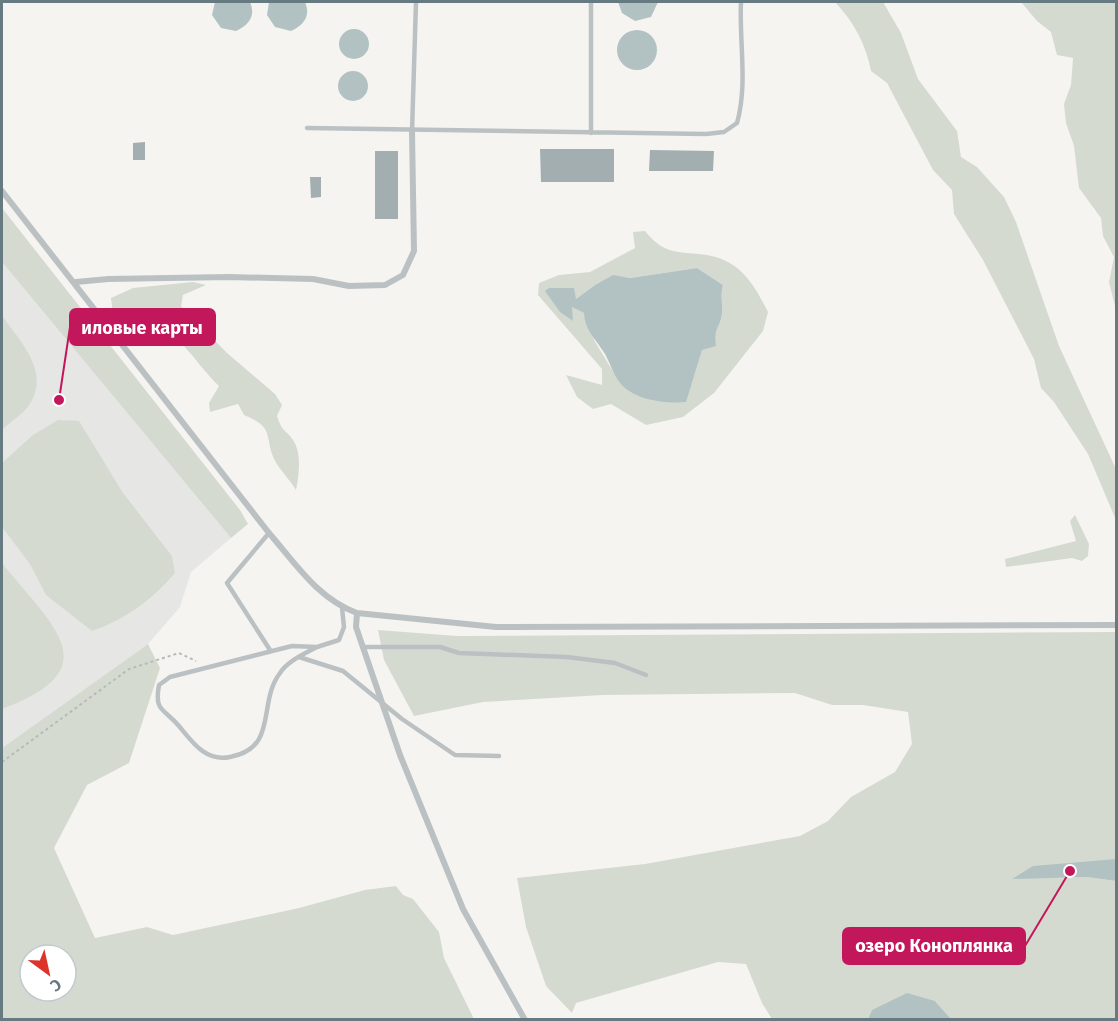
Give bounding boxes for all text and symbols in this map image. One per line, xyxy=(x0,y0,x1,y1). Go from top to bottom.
callout: иловые карты xyxy=(70,309,215,345)
text: иловые карты xyxy=(81,317,203,339)
callout: озеро Коноплянка xyxy=(843,928,1025,964)
text: озеро Коноплянка xyxy=(855,935,1013,957)
north arrow xyxy=(18,943,78,1003)
text: С xyxy=(46,975,65,996)

